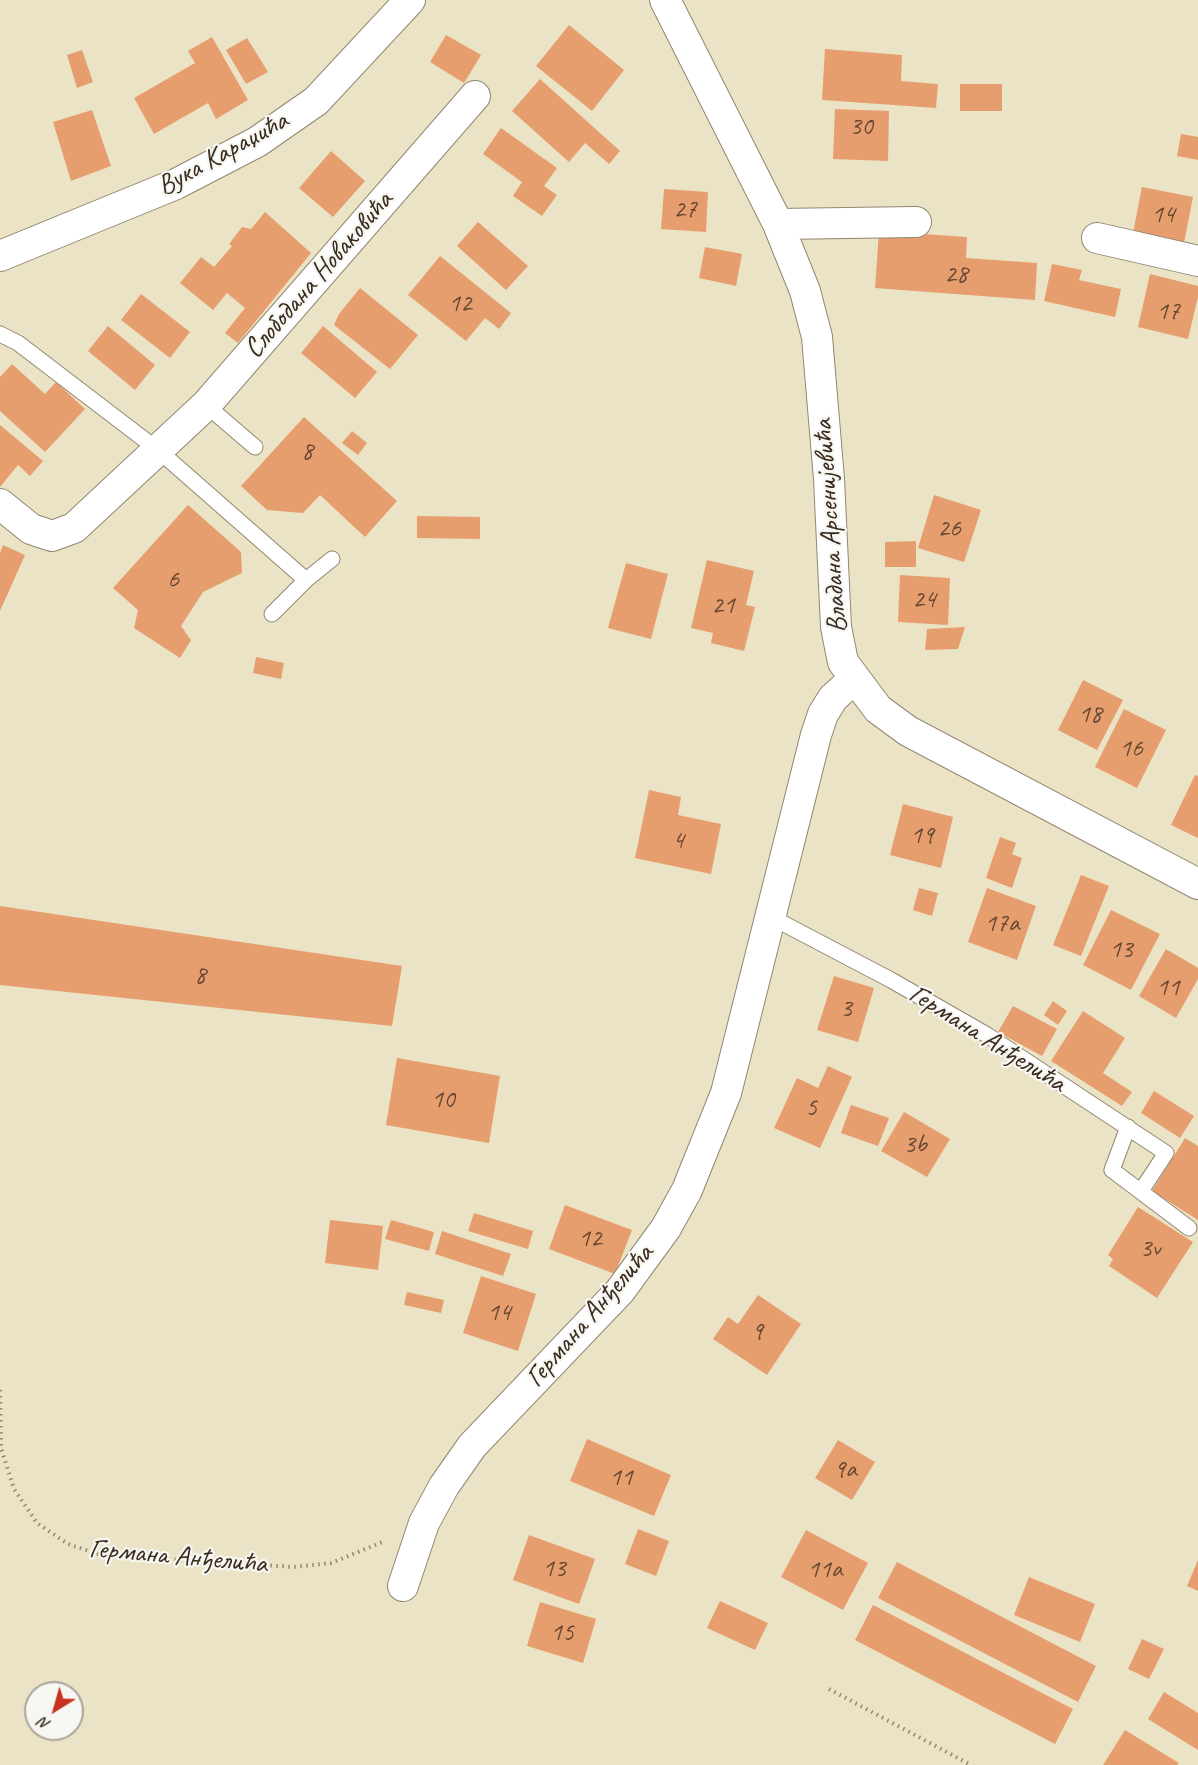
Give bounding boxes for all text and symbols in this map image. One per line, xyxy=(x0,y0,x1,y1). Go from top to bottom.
street label: Вука Караџића xyxy=(152,104,294,204)
house number: 30 xyxy=(849,111,873,143)
street label: Слободана Новаковића xyxy=(237,185,401,365)
house number: 27 xyxy=(673,194,697,226)
house number: 14 xyxy=(1151,199,1175,231)
house number: 28 xyxy=(944,259,968,291)
house number: 12 xyxy=(448,288,472,320)
house number: 17 xyxy=(1156,296,1180,328)
street label: Владана Арсенијевића xyxy=(807,418,855,634)
house number: 8 xyxy=(301,436,313,468)
house number: 26 xyxy=(937,513,961,545)
house number: 6 xyxy=(167,564,179,596)
house number: 24 xyxy=(912,584,936,616)
house number: 21 xyxy=(711,590,735,622)
house number: 18 xyxy=(1078,699,1102,731)
house number: 16 xyxy=(1119,733,1143,765)
house number: 19 xyxy=(910,820,934,852)
house number: 4 xyxy=(672,825,684,857)
house number: 17a xyxy=(985,908,1019,940)
house number: 13 xyxy=(1109,934,1133,966)
house number: 8 xyxy=(194,960,206,992)
house number: 11 xyxy=(1156,972,1180,1004)
street label: Германа Анђелића xyxy=(902,977,1072,1101)
house number: 3 xyxy=(840,993,852,1025)
house number: 10 xyxy=(431,1084,455,1116)
house number: 5 xyxy=(805,1092,817,1124)
house number: 3b xyxy=(903,1129,927,1161)
house number: 12 xyxy=(578,1223,602,1255)
house number: 3v xyxy=(1140,1233,1160,1265)
street label: Германа Анђелића xyxy=(519,1238,661,1394)
house number: 14 xyxy=(487,1297,511,1329)
house number: 9 xyxy=(751,1316,763,1348)
house number: 9a xyxy=(833,1454,857,1486)
house number: 11 xyxy=(609,1462,633,1494)
street label: Германа Анђелића xyxy=(88,1532,268,1582)
house number: 13 xyxy=(542,1553,566,1585)
house number: 11a xyxy=(808,1554,842,1586)
house number: 15 xyxy=(550,1617,574,1649)
north arrow xyxy=(24,1681,84,1741)
text: N xyxy=(34,1713,54,1735)

